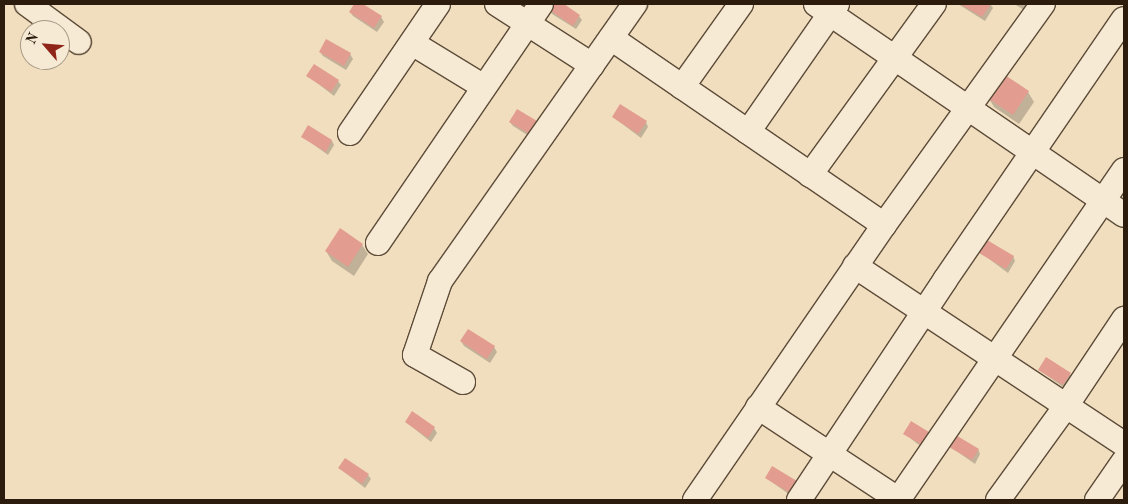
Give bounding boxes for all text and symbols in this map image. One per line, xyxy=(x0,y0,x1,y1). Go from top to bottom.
north arrow xyxy=(20,20,70,70)
text: N xyxy=(24,31,41,47)

